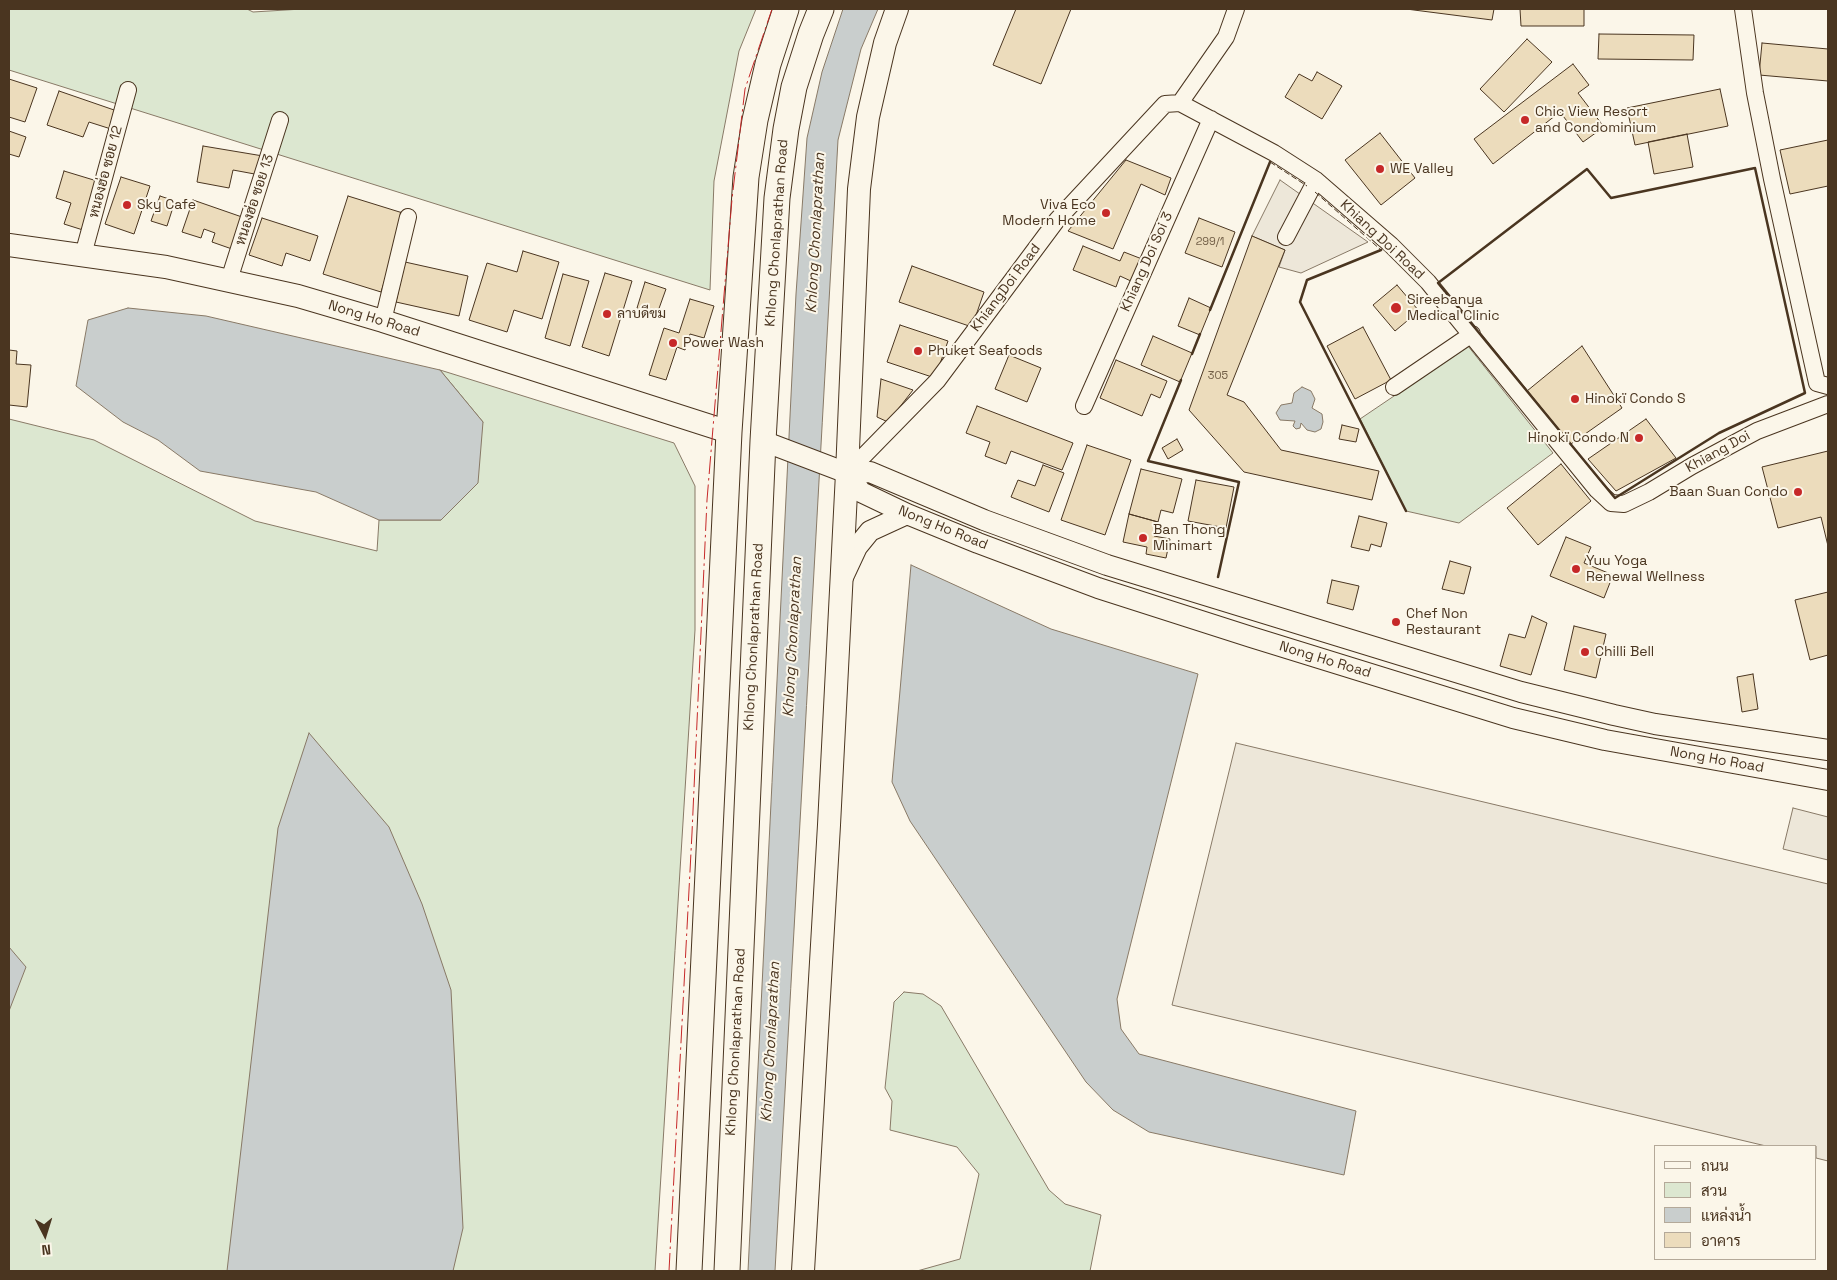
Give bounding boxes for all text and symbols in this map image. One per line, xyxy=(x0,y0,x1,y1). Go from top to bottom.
place label: Chic View Resort and Condominium xyxy=(1535,104,1656,136)
marker: Chic View Resort and Condominium xyxy=(1519,114,1531,126)
street label: หนองฮ่อ ซอย 12 xyxy=(86,124,126,220)
street label: Khlong Chonlaprathan Road xyxy=(762,139,792,327)
street label: หนองฮ่อ ซอย 13 xyxy=(232,152,278,248)
water label: Khlong Chonlaprathan xyxy=(803,152,829,314)
place label: WE Valley xyxy=(1390,161,1454,177)
marker: WE Valley xyxy=(1374,163,1386,175)
place label: Sky Cafe xyxy=(137,197,196,213)
place label: Viva Eco Modern Home xyxy=(1002,197,1096,230)
street label: Khiang Doi Road xyxy=(1336,197,1428,283)
marker: Sky Cafe xyxy=(121,199,133,211)
marker: Viva Eco Modern Home xyxy=(1100,207,1112,219)
street label: Khiang Doi Soi 3 xyxy=(1117,210,1177,314)
house number: 299/1 xyxy=(1196,235,1224,249)
street label: KhiangDoi Road xyxy=(968,241,1044,335)
place label: Sireebanya Medical Clinic xyxy=(1407,292,1500,324)
street label: Nong Ho Road xyxy=(326,297,422,341)
marker: Sireebanya Medical Clinic xyxy=(1389,301,1403,315)
place label: ลาบดีขม xyxy=(617,306,666,322)
marker: ลาบดีขม xyxy=(601,308,613,320)
place label: Power Wash xyxy=(683,335,764,351)
marker: Power Wash xyxy=(667,337,679,349)
place label: Phuket Seafoods xyxy=(928,343,1043,359)
marker: Phuket Seafoods xyxy=(912,345,924,357)
house number: 305 xyxy=(1208,369,1228,383)
place label: Hinokï Condo S xyxy=(1585,391,1685,407)
marker: Hinokï Condo S xyxy=(1569,393,1581,405)
street label: Khiang Doi xyxy=(1683,427,1753,477)
place label: Hinokï Condo N xyxy=(1528,430,1629,446)
marker: Hinokï Condo N xyxy=(1633,432,1645,444)
place label: Baan Suan Condo xyxy=(1669,484,1788,500)
marker: Baan Suan Condo xyxy=(1792,486,1804,498)
street label: Nong Ho Road xyxy=(896,502,990,554)
place label: Ban Thong Minimart xyxy=(1153,522,1226,554)
marker: Ban Thong Minimart xyxy=(1137,532,1149,544)
street label: Khlong Chonlaprathan Road xyxy=(741,543,767,731)
place label: Yuu Yoga Renewal Wellness xyxy=(1586,553,1705,586)
water label: Khlong Chonlaprathan xyxy=(780,556,806,718)
marker: Yuu Yoga Renewal Wellness xyxy=(1570,563,1582,575)
place label: Chef Non Restaurant xyxy=(1406,606,1481,638)
marker: Chef Non Restaurant xyxy=(1390,616,1402,628)
street label: Nong Ho Road xyxy=(1277,638,1373,682)
place label: Chilli Bell xyxy=(1595,644,1654,660)
marker: Chilli Bell xyxy=(1579,646,1591,658)
street label: Nong Ho Road xyxy=(1669,743,1765,777)
street label: Khlong Chonlaprathan Road xyxy=(723,948,749,1136)
water label: Khlong Chonlaprathan xyxy=(758,961,784,1123)
legend xyxy=(1654,1145,1817,1260)
text: ถนน xyxy=(1701,1156,1729,1175)
text: สวน xyxy=(1701,1181,1727,1200)
text: แหล่งน้ำ xyxy=(1701,1206,1752,1225)
north arrow xyxy=(20,1210,70,1260)
text: อาคาร xyxy=(1701,1231,1741,1250)
text: N xyxy=(41,1241,52,1259)

